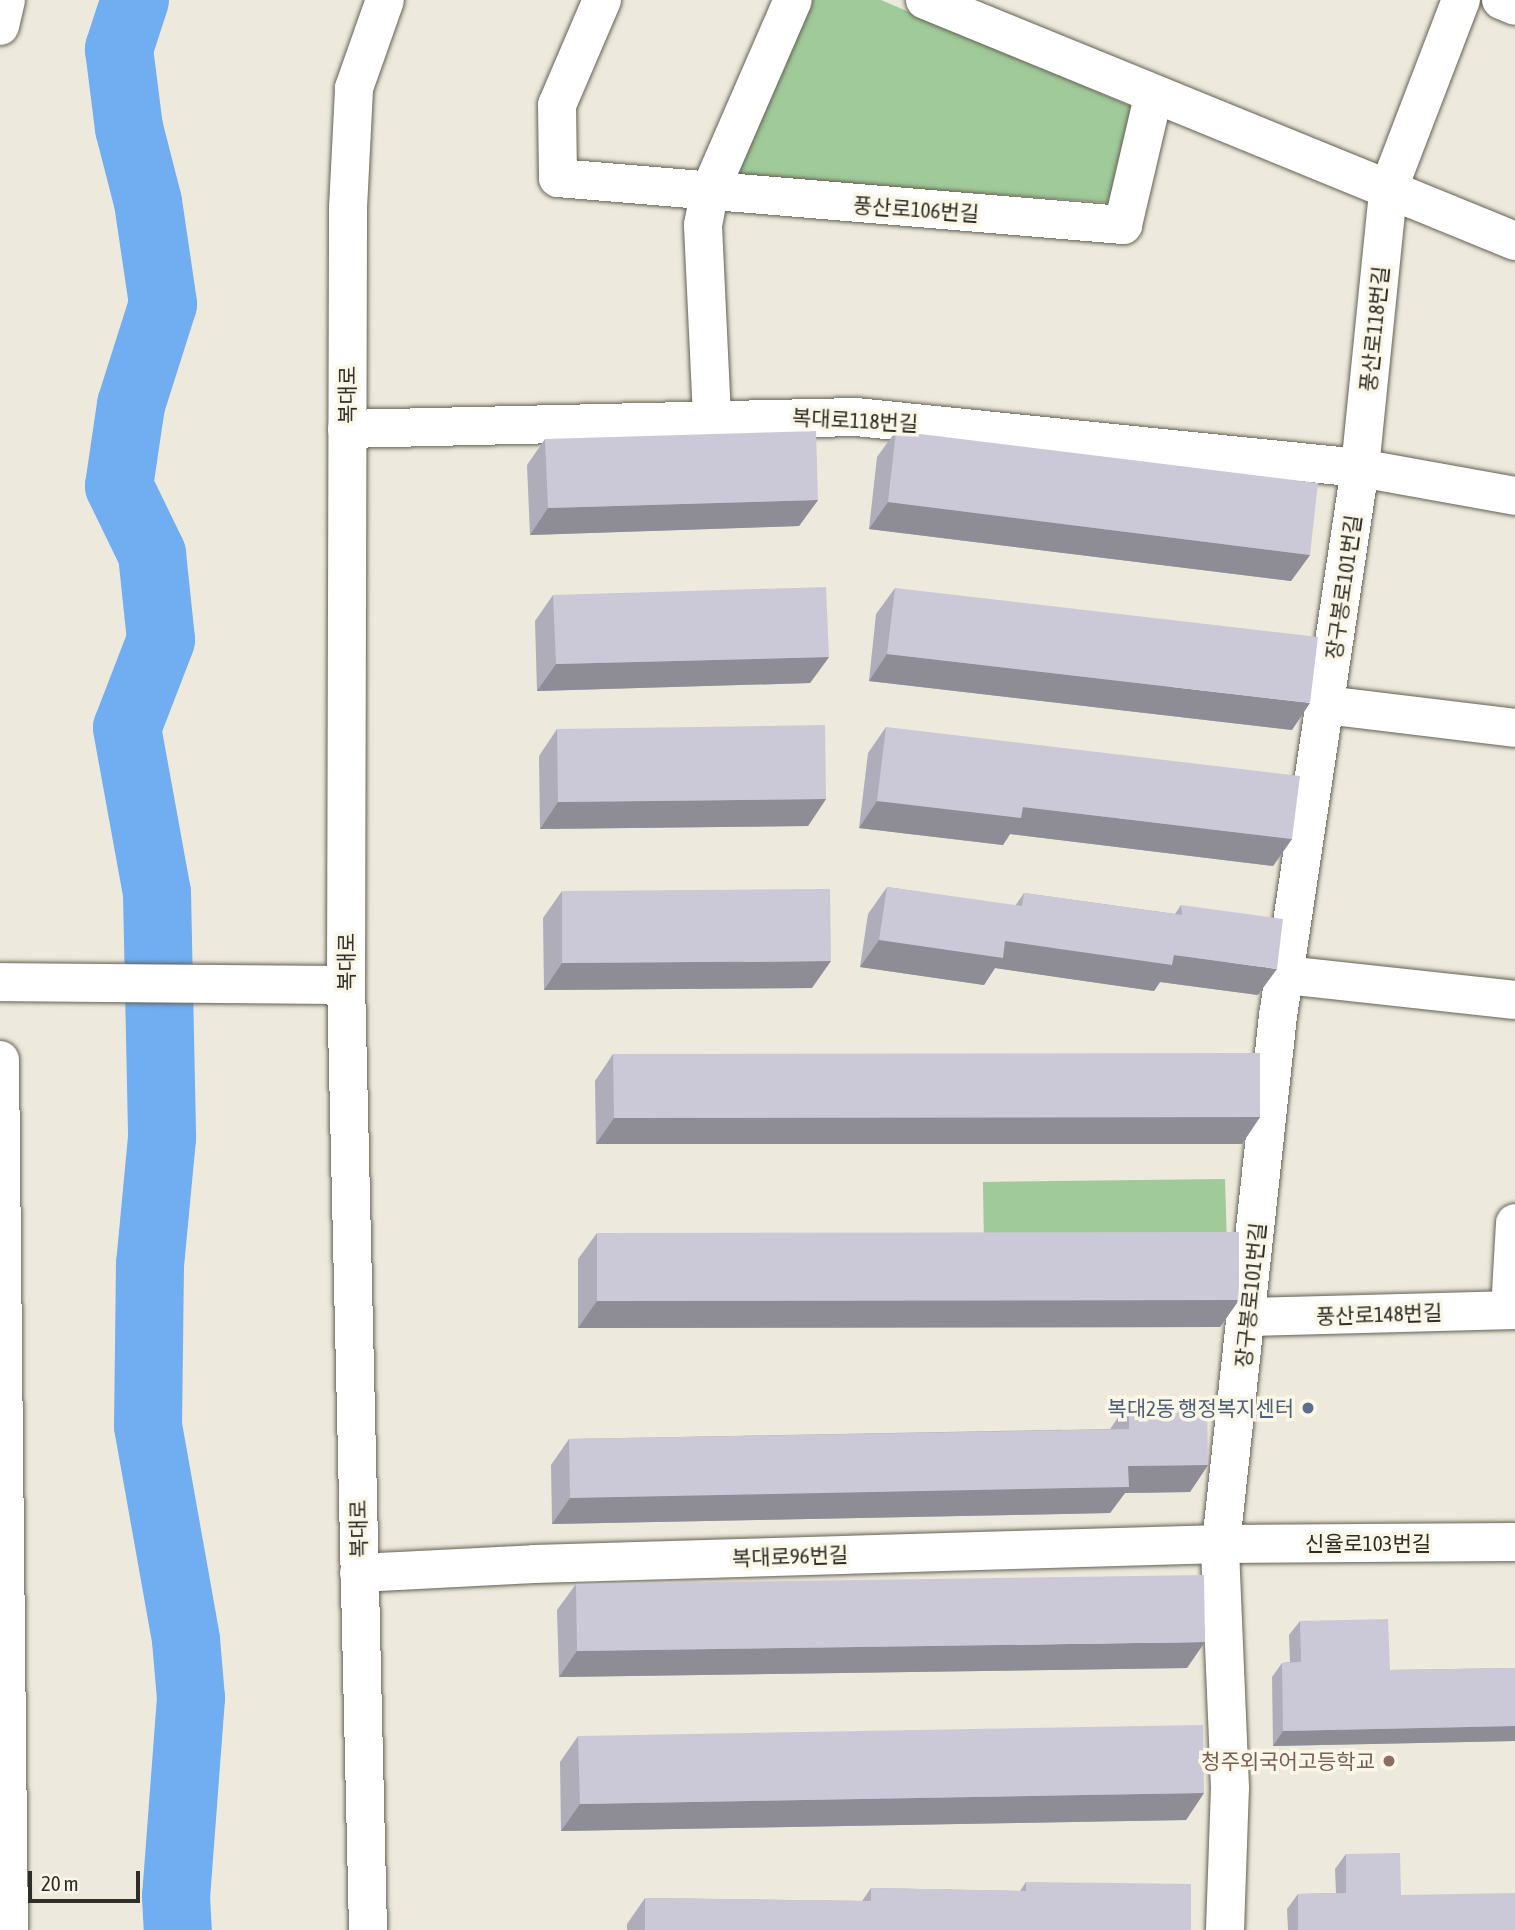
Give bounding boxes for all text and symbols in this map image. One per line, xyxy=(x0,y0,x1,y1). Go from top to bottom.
street label: 풍산로106번길 xyxy=(852,192,980,226)
street label: 풍산로118번길 xyxy=(1355,265,1393,393)
street label: 복대로 xyxy=(334,366,360,424)
street label: 복대로118번길 xyxy=(791,404,919,436)
street label: 장구봉로101번길 xyxy=(1320,513,1366,661)
street label: 복대로 xyxy=(333,933,359,991)
street label: 장구봉로101번길 xyxy=(1230,1221,1270,1369)
street label: 풍산로148번길 xyxy=(1315,1299,1443,1329)
place label: 복대2동 행정복지센터 xyxy=(1107,1395,1294,1421)
marker: 복대2동 행정복지센터 xyxy=(1300,1400,1316,1416)
street label: 복대로 xyxy=(345,1500,371,1558)
street label: 신율로103번길 xyxy=(1305,1530,1431,1556)
street label: 복대로96번길 xyxy=(731,1541,849,1571)
place label: 청주외국어고등학교 xyxy=(1201,1748,1375,1774)
marker: 청주외국어고등학교 xyxy=(1381,1753,1397,1769)
scale bar xyxy=(32,1856,144,1900)
text: 20 m xyxy=(41,1871,79,1895)

